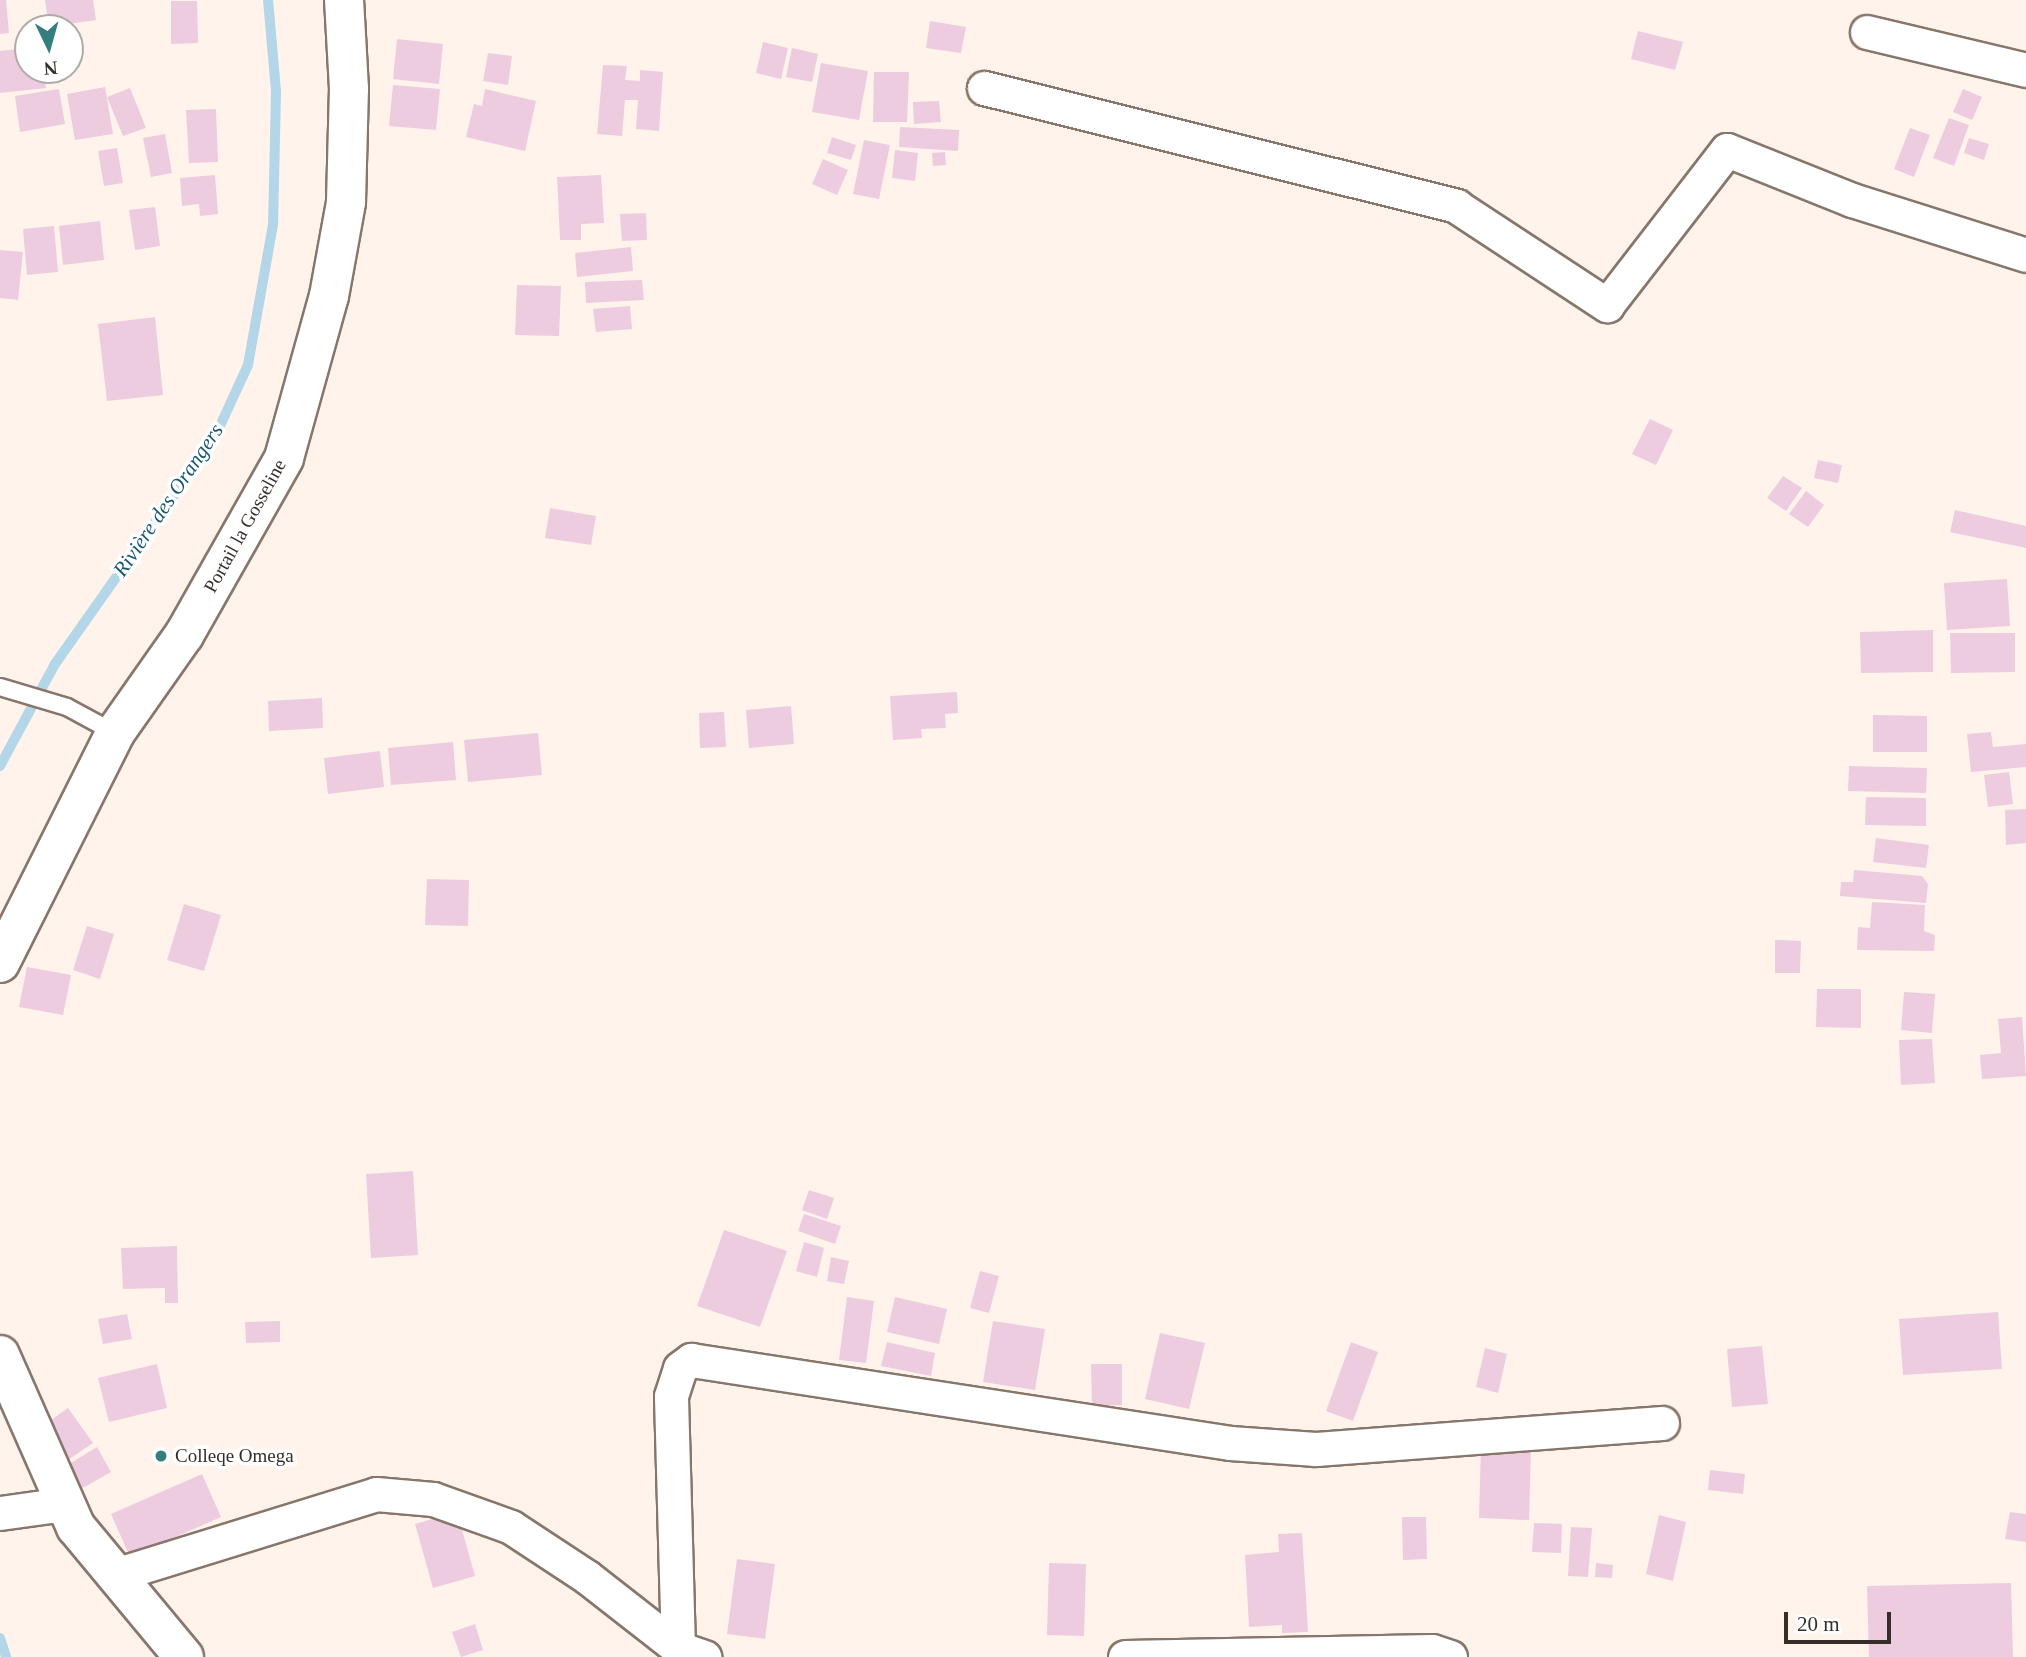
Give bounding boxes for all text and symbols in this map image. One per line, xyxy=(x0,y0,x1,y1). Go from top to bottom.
north arrow xyxy=(14,14,84,84)
text: N xyxy=(43,57,58,79)
water label: Rivière des Orangers xyxy=(108,419,228,581)
street label: Portail la Gosseline xyxy=(199,455,291,597)
place label: Colleqe Omega xyxy=(175,1445,294,1467)
marker: Colleqe Omega xyxy=(153,1448,169,1464)
scale bar xyxy=(1788,1598,1895,1642)
text: 20 m xyxy=(1797,1612,1840,1636)

